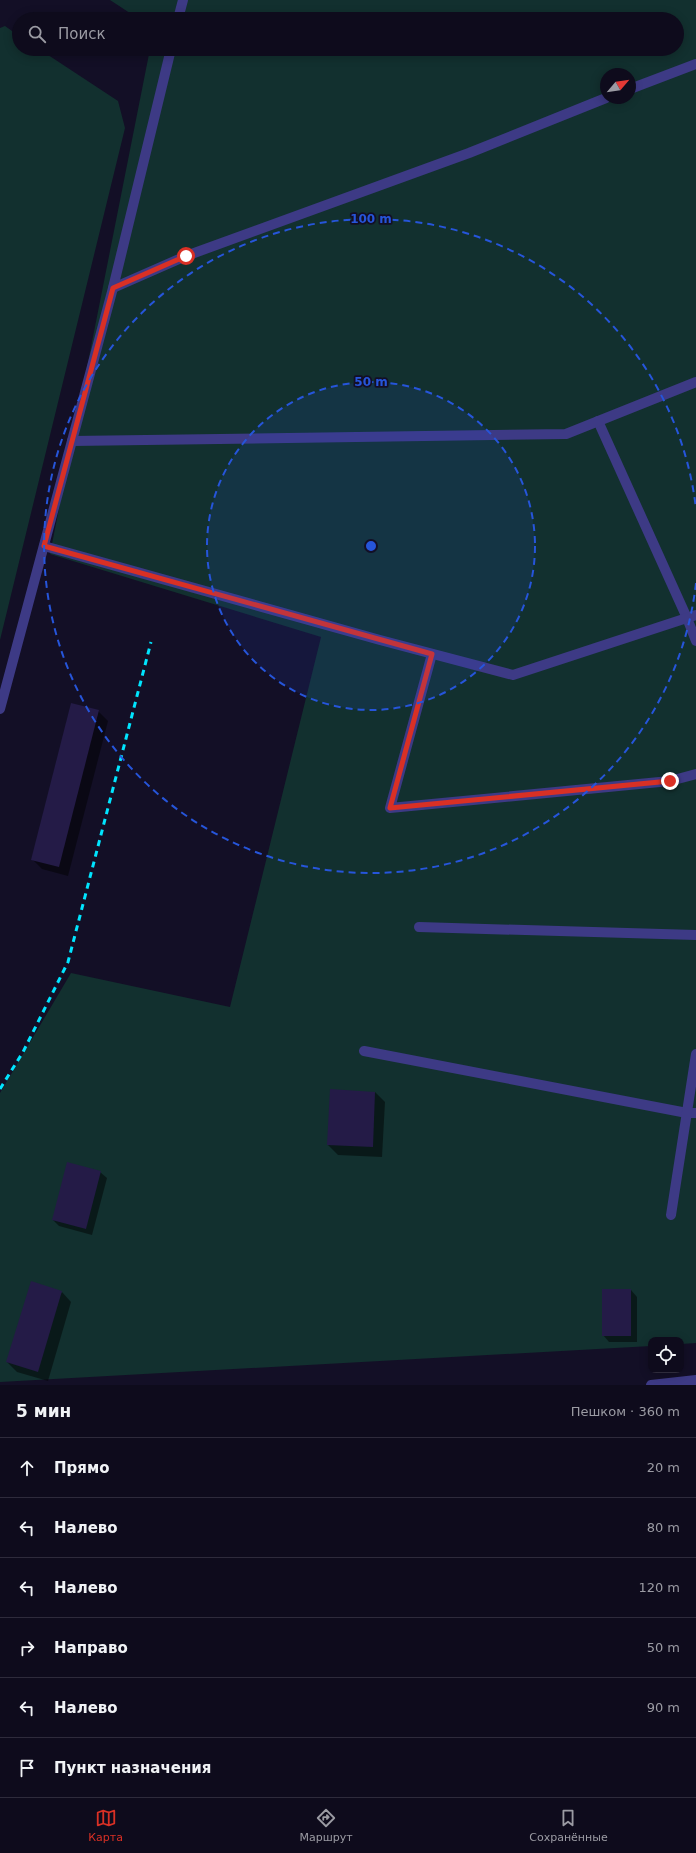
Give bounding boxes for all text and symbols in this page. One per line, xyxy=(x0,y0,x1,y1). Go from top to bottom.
search box xyxy=(12,12,684,56)
icon: search xyxy=(26,23,48,45)
text: Поиск xyxy=(58,25,106,43)
north arrow xyxy=(600,68,636,104)
text: 100 m xyxy=(350,212,392,226)
route start xyxy=(177,247,195,265)
text: 50 m xyxy=(354,375,388,389)
centre of rings xyxy=(364,539,378,553)
route end xyxy=(661,772,679,790)
map controls xyxy=(648,1337,684,1373)
button: locate xyxy=(648,1337,684,1373)
text: 5 мин xyxy=(16,1401,71,1421)
text: Пешком · 360 m xyxy=(571,1404,680,1419)
icon: ahead xyxy=(16,1457,38,1479)
text: Прямо xyxy=(54,1459,110,1477)
text: 20 m xyxy=(647,1460,680,1475)
icon: left xyxy=(16,1517,38,1539)
text: Налево xyxy=(54,1519,118,1537)
text: 80 m xyxy=(647,1520,680,1535)
icon: left xyxy=(16,1577,38,1599)
text: Налево xyxy=(54,1579,118,1597)
text: 120 m xyxy=(638,1580,680,1595)
icon: right xyxy=(16,1637,38,1659)
text: Направо xyxy=(54,1639,128,1657)
text: 50 m xyxy=(647,1640,680,1655)
icon: left xyxy=(16,1697,38,1719)
text: Налево xyxy=(54,1699,118,1717)
text: 90 m xyxy=(647,1700,680,1715)
icon: arrive xyxy=(16,1757,38,1779)
text: Пункт назначения xyxy=(54,1759,211,1777)
tab: Карта xyxy=(88,1807,123,1844)
tab: Маршрут xyxy=(300,1807,353,1844)
tab: Сохранённые xyxy=(529,1807,608,1844)

